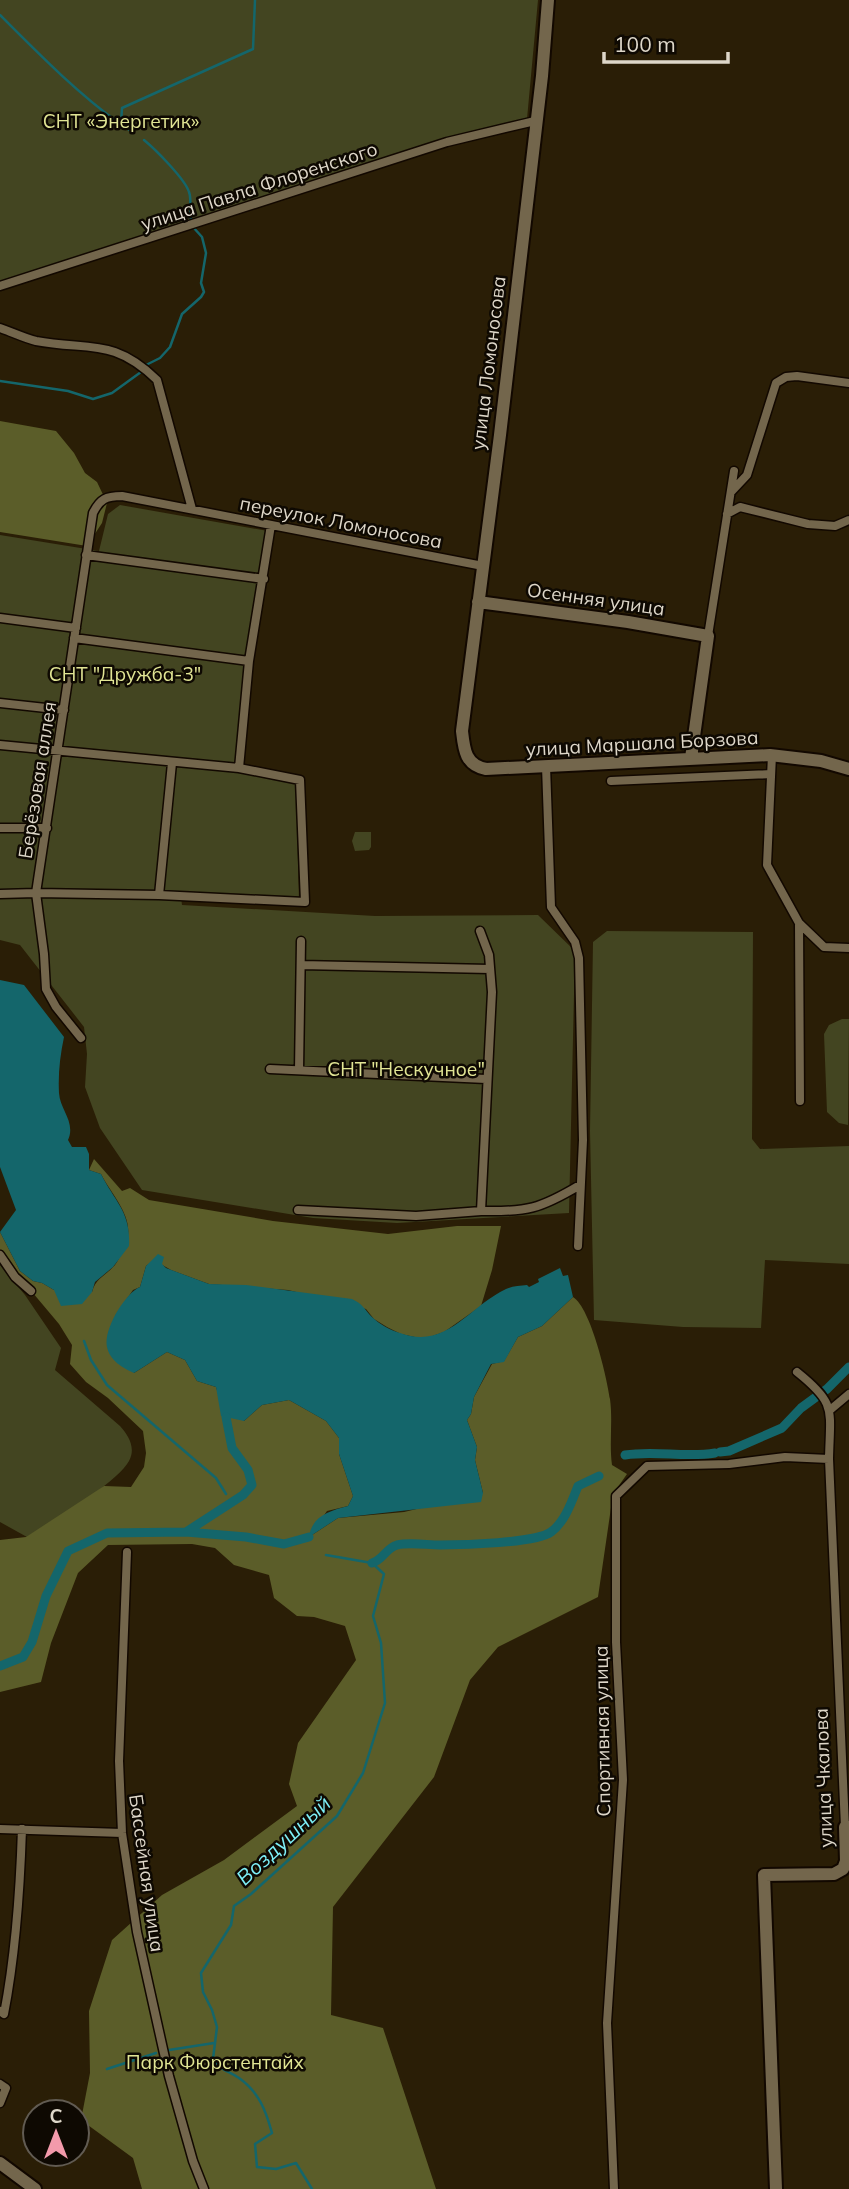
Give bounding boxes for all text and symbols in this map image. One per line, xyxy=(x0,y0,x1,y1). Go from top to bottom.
scale bar xyxy=(604,21,728,65)
text: 100 m xyxy=(614,31,676,57)
park label: СНТ «Энергетик» xyxy=(43,109,199,133)
street label: улица Павла Флоренского xyxy=(138,136,380,236)
street label: улица Ломоносова xyxy=(465,275,511,451)
street label: переулок Ломоносова xyxy=(238,491,444,553)
street label: Осенняя улица xyxy=(526,577,666,621)
park label: СНТ "Дружба-3" xyxy=(49,662,201,686)
street label: Берёзовая аллея xyxy=(13,700,61,860)
street label: улица Маршала Борзова xyxy=(525,725,759,761)
park label: СНТ "Нескучное" xyxy=(327,1057,485,1081)
street label: Спортивная улица xyxy=(589,1645,615,1817)
street label: улица Чкалова xyxy=(809,1708,837,1848)
water label: Воздушный xyxy=(230,1790,336,1890)
street label: Бассейная улица xyxy=(124,1793,170,1953)
park label: Парк Фюрстентайх xyxy=(126,2050,305,2074)
north arrow xyxy=(21,2098,91,2168)
text: С xyxy=(49,2104,63,2128)

